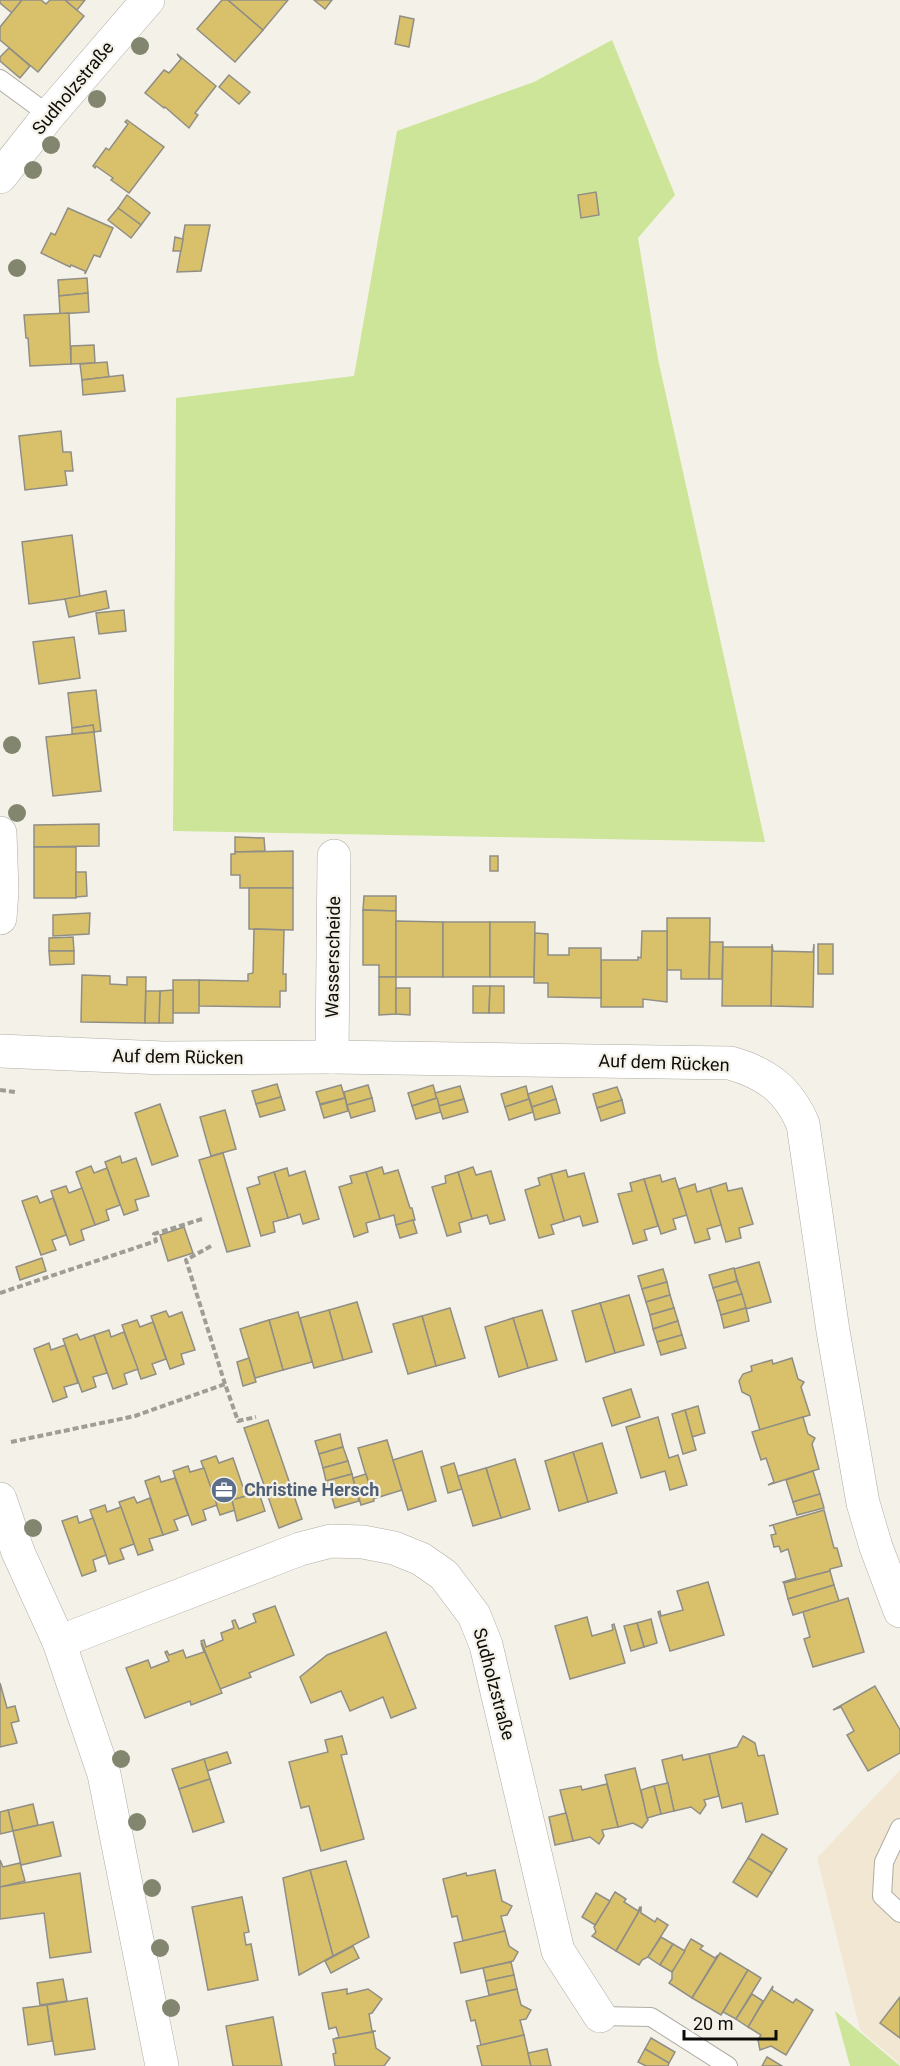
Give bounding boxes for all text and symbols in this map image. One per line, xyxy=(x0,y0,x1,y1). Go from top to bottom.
street label: Sudholzstraße xyxy=(28,37,118,139)
street label: Wasserscheide xyxy=(321,896,344,1018)
street label: Auf dem Rücken xyxy=(112,1045,244,1068)
street label: Auf dem Rücken xyxy=(598,1050,730,1075)
office icon: Christine Hersch xyxy=(209,1475,239,1505)
place label: Christine Hersch xyxy=(244,1479,379,1500)
street label: Sudholzstraße xyxy=(469,1626,520,1742)
scale bar xyxy=(684,2003,776,2041)
text: 20 m xyxy=(693,2013,733,2034)

